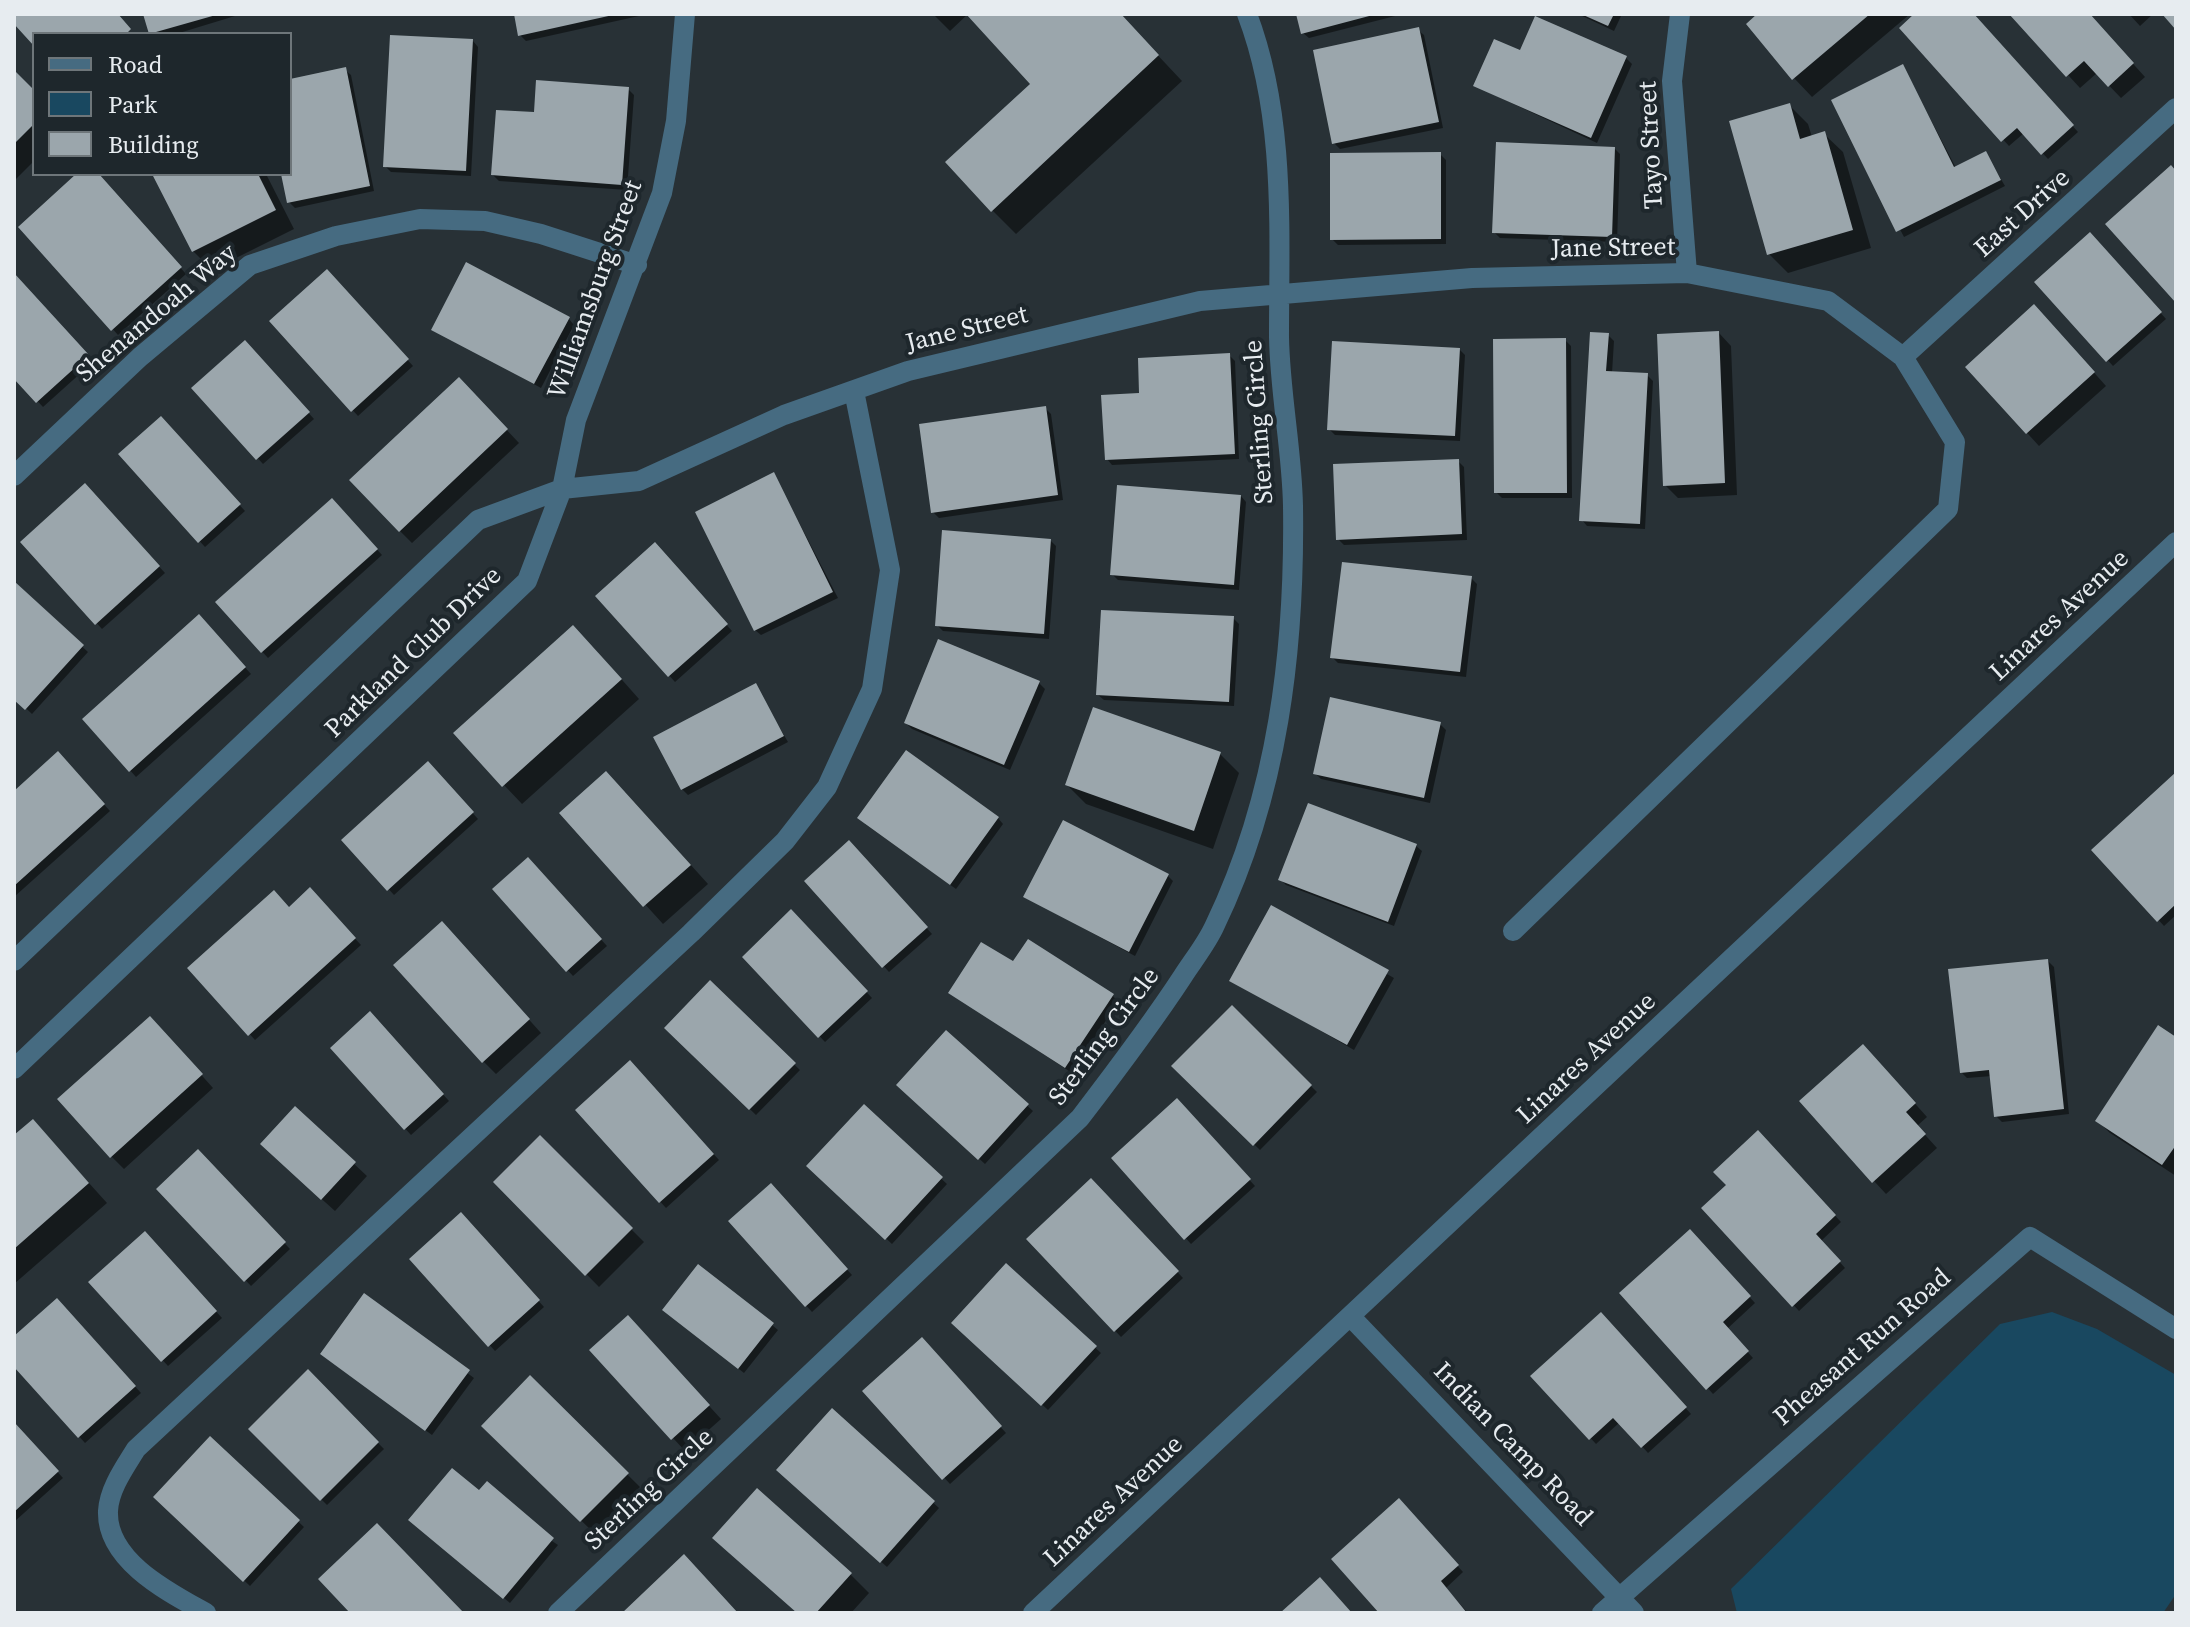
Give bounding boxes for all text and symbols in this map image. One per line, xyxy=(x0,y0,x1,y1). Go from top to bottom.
legend xyxy=(32,32,292,176)
text: Road xyxy=(108,48,162,81)
street label: Tayo Street xyxy=(1633,80,1671,210)
text: Park xyxy=(108,88,157,121)
text: Building xyxy=(108,128,199,161)
street label: East Drive xyxy=(1969,163,2077,265)
street label: Williamsburg Street xyxy=(542,176,650,404)
street label: Jane Street xyxy=(1551,232,1675,266)
street label: Shenandoah Way xyxy=(70,238,244,390)
street label: Jane Street xyxy=(903,300,1031,360)
street label: Sterling Circle xyxy=(1239,339,1281,505)
street label: Linares Avenue xyxy=(1984,544,2136,688)
street label: Parkland Club Drive xyxy=(319,561,509,745)
street label: Sterling Circle xyxy=(1043,962,1167,1112)
street label: Linares Avenue xyxy=(1511,987,1663,1131)
street label: Pheasant Run Road xyxy=(1768,1263,1958,1433)
street label: Indian Camp Road xyxy=(1426,1357,1598,1533)
street label: Sterling Circle xyxy=(579,1422,721,1558)
street label: Linares Avenue xyxy=(1038,1430,1190,1574)

